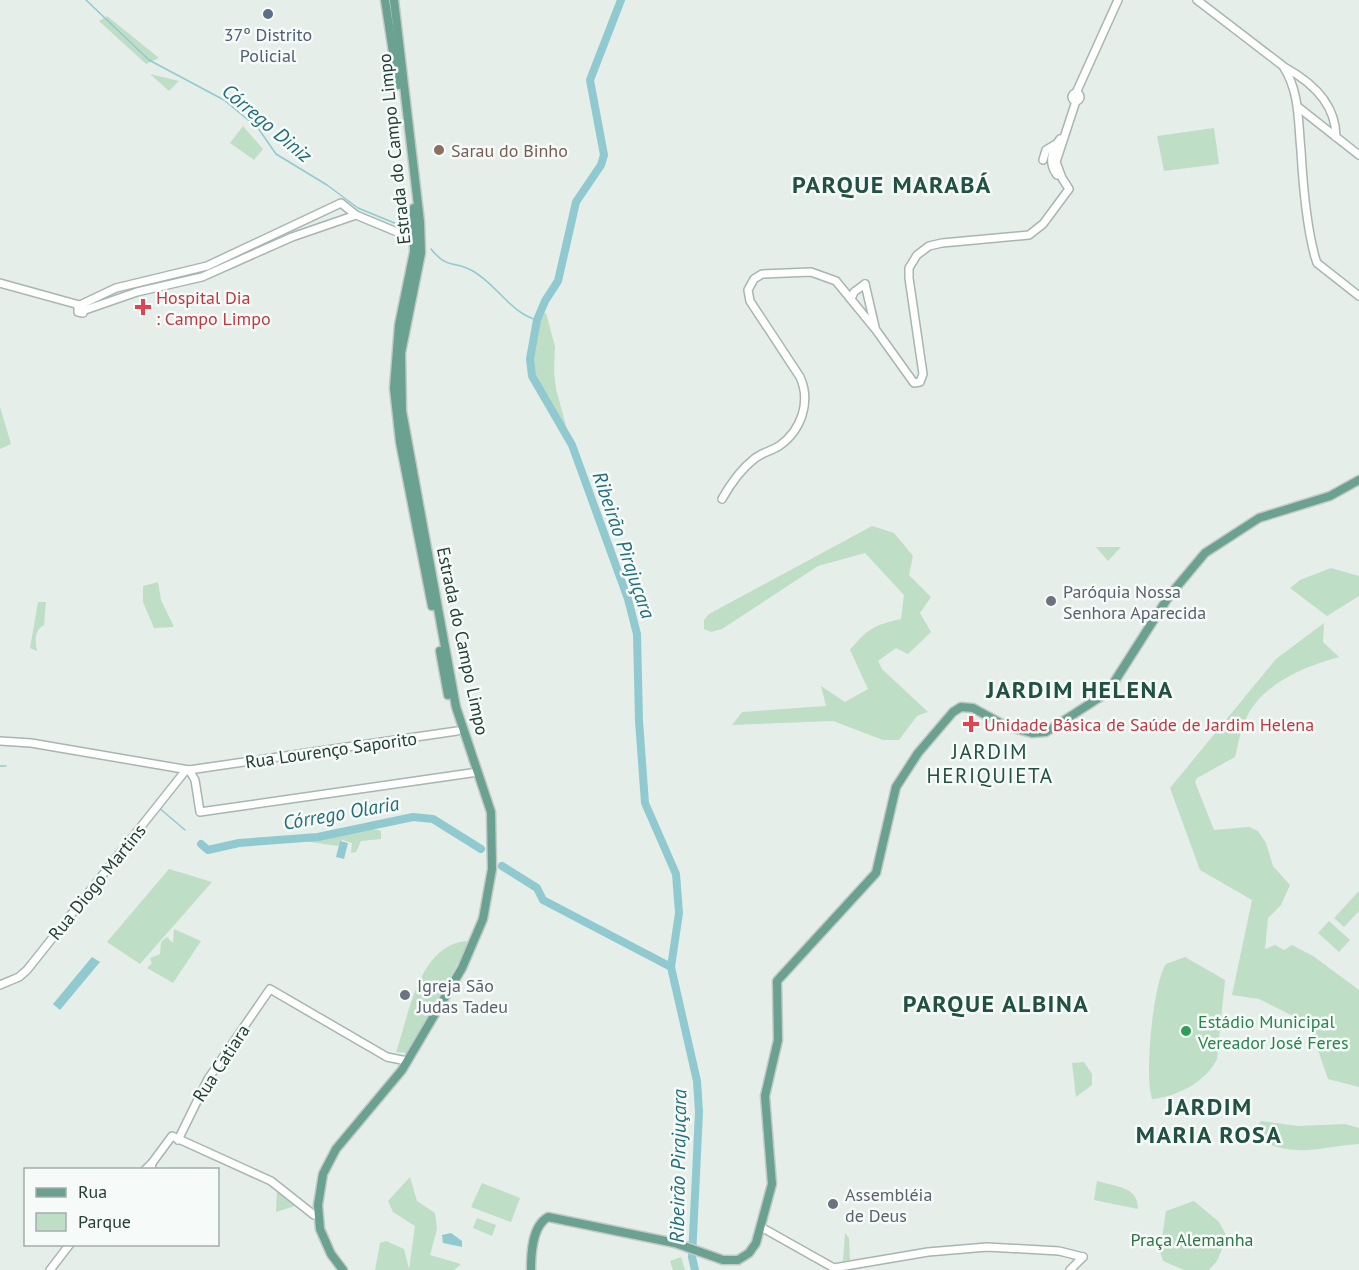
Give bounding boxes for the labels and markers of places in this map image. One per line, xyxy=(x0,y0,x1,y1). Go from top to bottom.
marker: 37º Distrito Policial xyxy=(261,7,275,21)
place label: 37º Distrito Policial xyxy=(224,23,312,67)
place label: Sarau do Binho xyxy=(451,139,568,162)
marker: Sarau do Binho xyxy=(432,143,446,157)
place label: Hospital Dia : Campo Limpo xyxy=(156,286,271,330)
marker: Hospital Dia : Campo Limpo xyxy=(134,298,152,316)
place label: Paróquia Nossa Senhora Aparecida xyxy=(1063,580,1206,624)
marker: Paróquia Nossa Senhora Aparecida xyxy=(1044,594,1058,608)
place label: Unidade Básica de Saúde de Jardim Helena xyxy=(984,713,1314,736)
marker: Unidade Básica de Saúde de Jardim Helena xyxy=(962,715,980,733)
place label: Igreja São Judas Tadeu xyxy=(416,974,508,1018)
marker: Igreja São Judas Tadeu xyxy=(398,988,412,1002)
place label: Estádio Municipal Vereador José Feres xyxy=(1197,1010,1348,1054)
marker: Estádio Municipal Vereador José Feres xyxy=(1179,1024,1193,1038)
place label: Assembléia de Deus xyxy=(845,1183,932,1227)
marker: Assembléia de Deus xyxy=(826,1197,840,1211)

